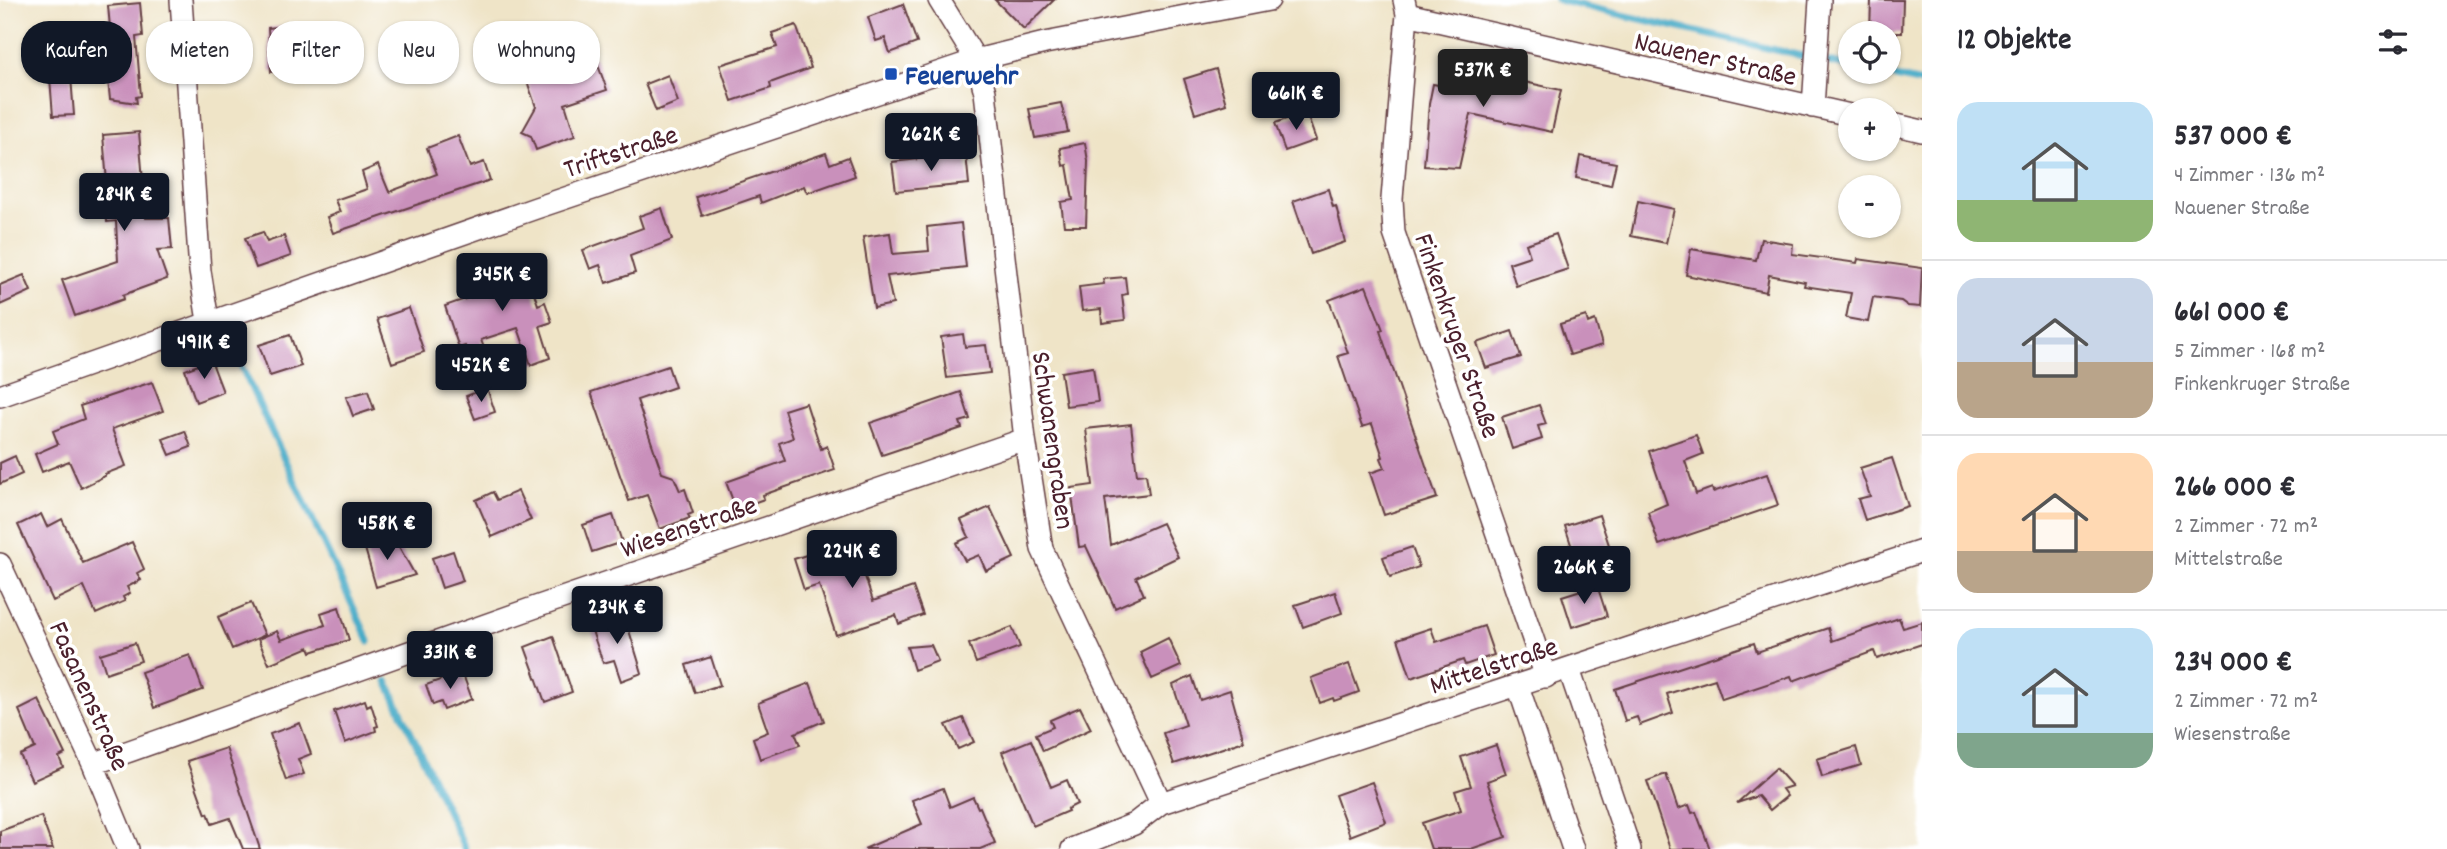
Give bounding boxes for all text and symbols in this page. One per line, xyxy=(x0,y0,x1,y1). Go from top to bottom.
chip: Kaufen xyxy=(21,21,132,84)
chip: Mieten xyxy=(146,21,253,84)
chip: Filter xyxy=(267,21,364,84)
chip: Neu xyxy=(378,21,459,84)
chip: Wohnung xyxy=(473,21,600,84)
map controls xyxy=(1838,21,1901,238)
button: locate xyxy=(1838,21,1901,84)
text: 12 Objekte xyxy=(1957,21,2071,64)
icon: filters xyxy=(2374,23,2412,61)
street label: Nauener Straße xyxy=(1630,24,1800,100)
pin: 537K € xyxy=(1426,50,1540,109)
text: 537K € xyxy=(1454,55,1512,88)
place label: Feuerwehr xyxy=(905,59,1019,99)
marker: Feuerwehr xyxy=(883,66,899,82)
pin: 661K € xyxy=(1239,72,1353,132)
text: 661K € xyxy=(1268,78,1324,111)
button: + xyxy=(1838,98,1901,161)
pin: 262K € xyxy=(874,114,988,173)
street label: Triftstraße xyxy=(559,117,684,192)
text: 537 000 € xyxy=(2174,117,2292,160)
text: 262K € xyxy=(901,119,961,152)
icon: home xyxy=(2013,130,2097,214)
text: 4 Zimmer · 136 m² xyxy=(2174,160,2325,193)
pin: 284K € xyxy=(67,174,181,233)
button: − xyxy=(1838,175,1901,238)
text: 284K € xyxy=(95,179,153,212)
text: Nauener Straße xyxy=(2174,193,2310,226)
street label: Finkenkruger Straße xyxy=(1400,229,1508,445)
pin: 345K € xyxy=(445,254,559,313)
text: 345K € xyxy=(472,259,532,292)
text: 661 000 € xyxy=(2174,293,2290,336)
icon: home xyxy=(2013,306,2097,390)
pin: 491K € xyxy=(147,322,261,381)
text: 491K € xyxy=(177,327,231,360)
text: 5 Zimmer · 168 m² xyxy=(2174,336,2325,369)
pin: 452K € xyxy=(424,344,538,404)
street label: Schwanengraben xyxy=(1018,349,1082,532)
text: 452K € xyxy=(452,350,510,383)
text: Finkenkruger Straße xyxy=(2174,369,2350,402)
text: 266 000 € xyxy=(2174,468,2296,511)
icon: home xyxy=(2013,481,2097,565)
street label: Wiesenstraße xyxy=(616,488,763,572)
pin: 458K € xyxy=(330,503,444,562)
text: 458K € xyxy=(358,508,416,541)
text: 2 Zimmer · 72 m² xyxy=(2174,511,2318,544)
pin: 224K € xyxy=(795,530,909,590)
text: 224K € xyxy=(823,536,881,569)
text: Mittelstraße xyxy=(2174,544,2283,577)
pin: 266K € xyxy=(1527,546,1641,606)
text: 266K € xyxy=(1553,552,1615,585)
pin: 234K € xyxy=(560,586,674,646)
text: 234K € xyxy=(588,592,646,625)
street label: Fasanenstraße xyxy=(36,616,137,778)
street label: Mittelstraße xyxy=(1425,629,1564,708)
pin: 331K € xyxy=(393,632,507,691)
text: 331K € xyxy=(423,637,477,670)
text: 234 000 € xyxy=(2174,643,2292,686)
icon: home xyxy=(2013,656,2097,740)
text: 2 Zimmer · 72 m² xyxy=(2174,686,2318,719)
text: Wiesenstraße xyxy=(2174,719,2291,752)

